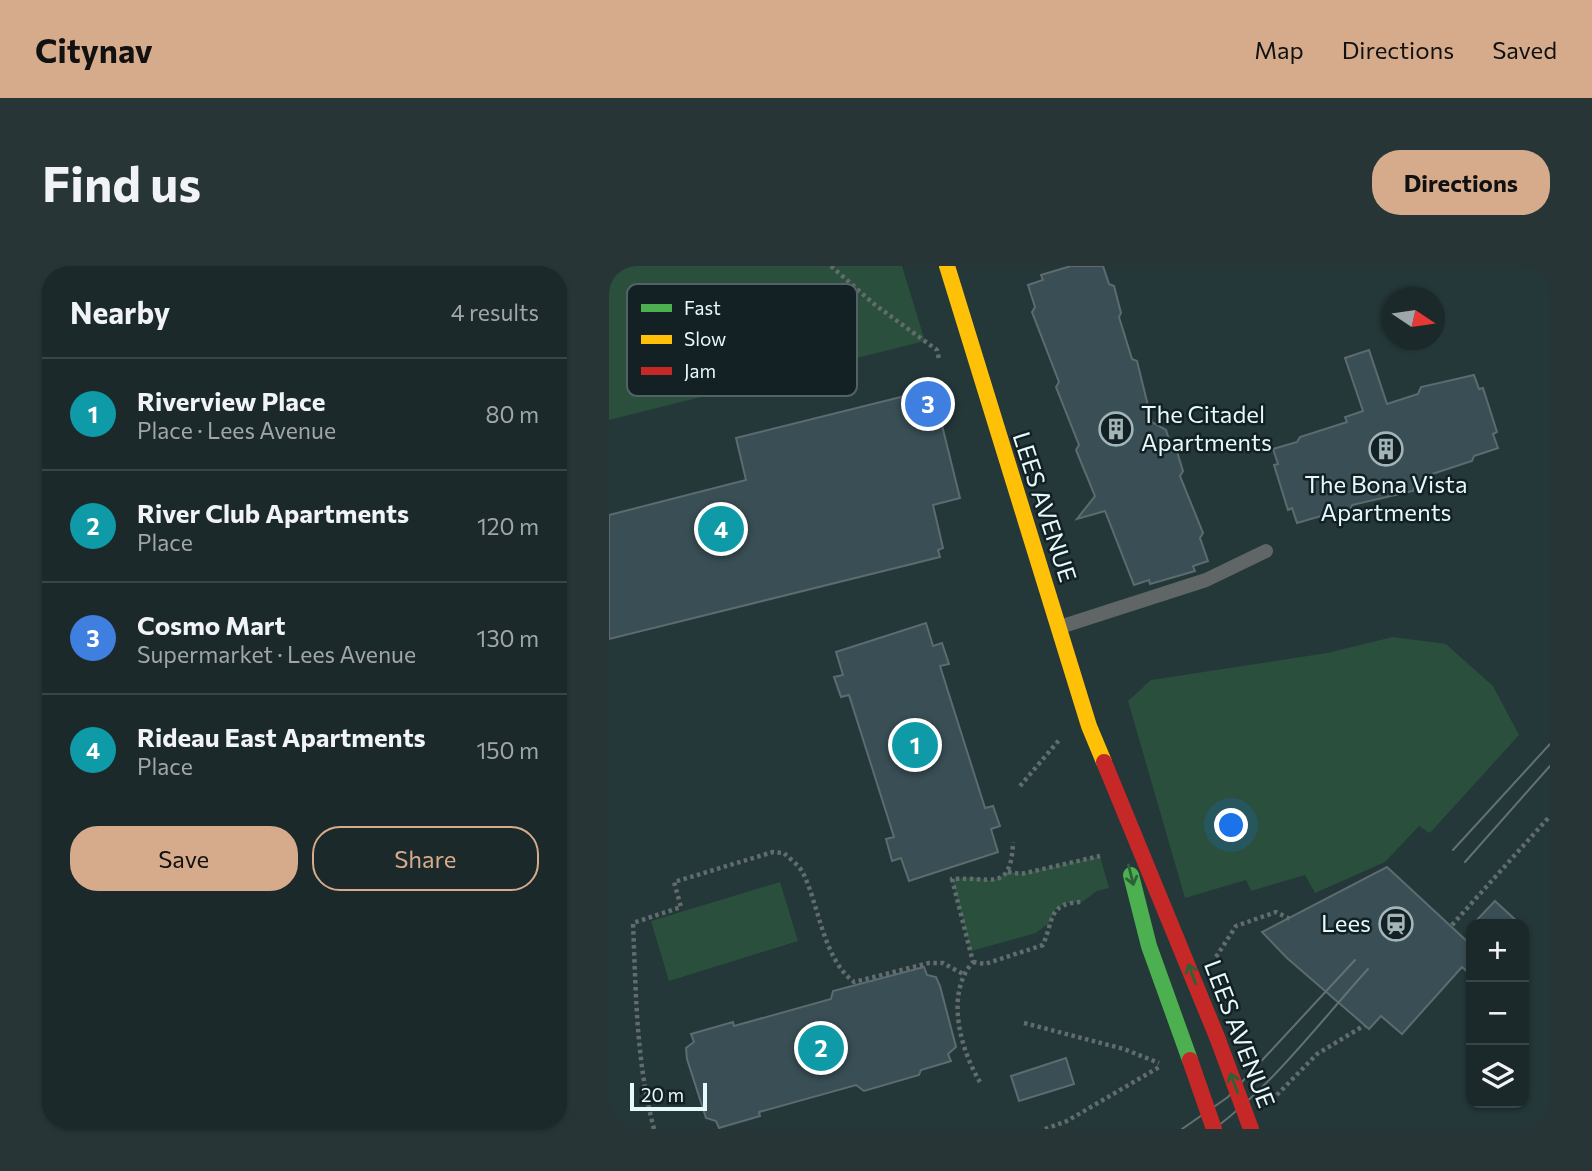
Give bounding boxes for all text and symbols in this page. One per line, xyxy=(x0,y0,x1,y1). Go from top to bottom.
text: Citynav xyxy=(35,29,153,70)
text: Map xyxy=(1254,35,1304,64)
text: Directions xyxy=(1342,35,1454,64)
text: Saved xyxy=(1492,35,1557,64)
button: Directions xyxy=(1372,150,1550,215)
text: Find us xyxy=(42,152,201,212)
legend xyxy=(627,284,857,396)
north arrow xyxy=(1382,287,1445,350)
text: Nearby xyxy=(70,293,170,330)
text: Fast xyxy=(684,296,721,319)
text: 4 results xyxy=(451,298,539,326)
text: Slow xyxy=(684,327,726,350)
text: Jam xyxy=(684,359,716,382)
pin: 3 xyxy=(905,378,951,430)
text: Riverview Place xyxy=(137,385,325,416)
place label: The Citadel Apartments xyxy=(1141,399,1272,456)
text: 1 xyxy=(88,400,98,428)
text: 80 m xyxy=(486,400,539,428)
building icon: The Citadel Apartments xyxy=(1097,410,1135,448)
text: Place · Lees Avenue xyxy=(137,416,336,444)
street label: LEES AVENUE xyxy=(1007,428,1083,585)
building icon: The Bona Vista Apartments xyxy=(1367,430,1405,468)
place label: The Bona Vista Apartments xyxy=(1304,469,1468,526)
text: River Club Apartments xyxy=(137,497,409,528)
pin: 4 xyxy=(698,503,744,555)
text: 2 xyxy=(86,512,100,540)
text: 120 m xyxy=(477,512,539,540)
text: Place xyxy=(137,528,193,556)
text: Cosmo Mart xyxy=(137,609,286,640)
text: 3 xyxy=(86,624,100,652)
text: 130 m xyxy=(477,624,539,652)
text: Supermarket · Lees Avenue xyxy=(137,640,416,668)
pin: 1 xyxy=(892,719,938,771)
text: Rideau East Apartments xyxy=(137,721,426,752)
text: 4 xyxy=(86,736,100,764)
text: 150 m xyxy=(476,736,539,764)
text: Place xyxy=(137,752,193,780)
your location xyxy=(1214,808,1248,842)
button: Save xyxy=(70,826,298,891)
button: Share xyxy=(312,826,539,891)
one-way arrow xyxy=(1125,863,1138,886)
station icon: Lees xyxy=(1377,905,1415,943)
place label: Lees xyxy=(1321,908,1371,937)
map controls xyxy=(1466,919,1529,1108)
button: + xyxy=(1466,919,1529,982)
street label: LEES AVENUE xyxy=(1199,955,1282,1112)
one-way arrow xyxy=(1185,963,1198,985)
button: − xyxy=(1466,982,1529,1045)
pin: 2 xyxy=(798,1022,844,1074)
button: layers xyxy=(1466,1045,1529,1108)
one-way arrow xyxy=(1227,1073,1239,1095)
scale bar xyxy=(630,1080,707,1112)
text: 20 m xyxy=(641,1083,684,1106)

